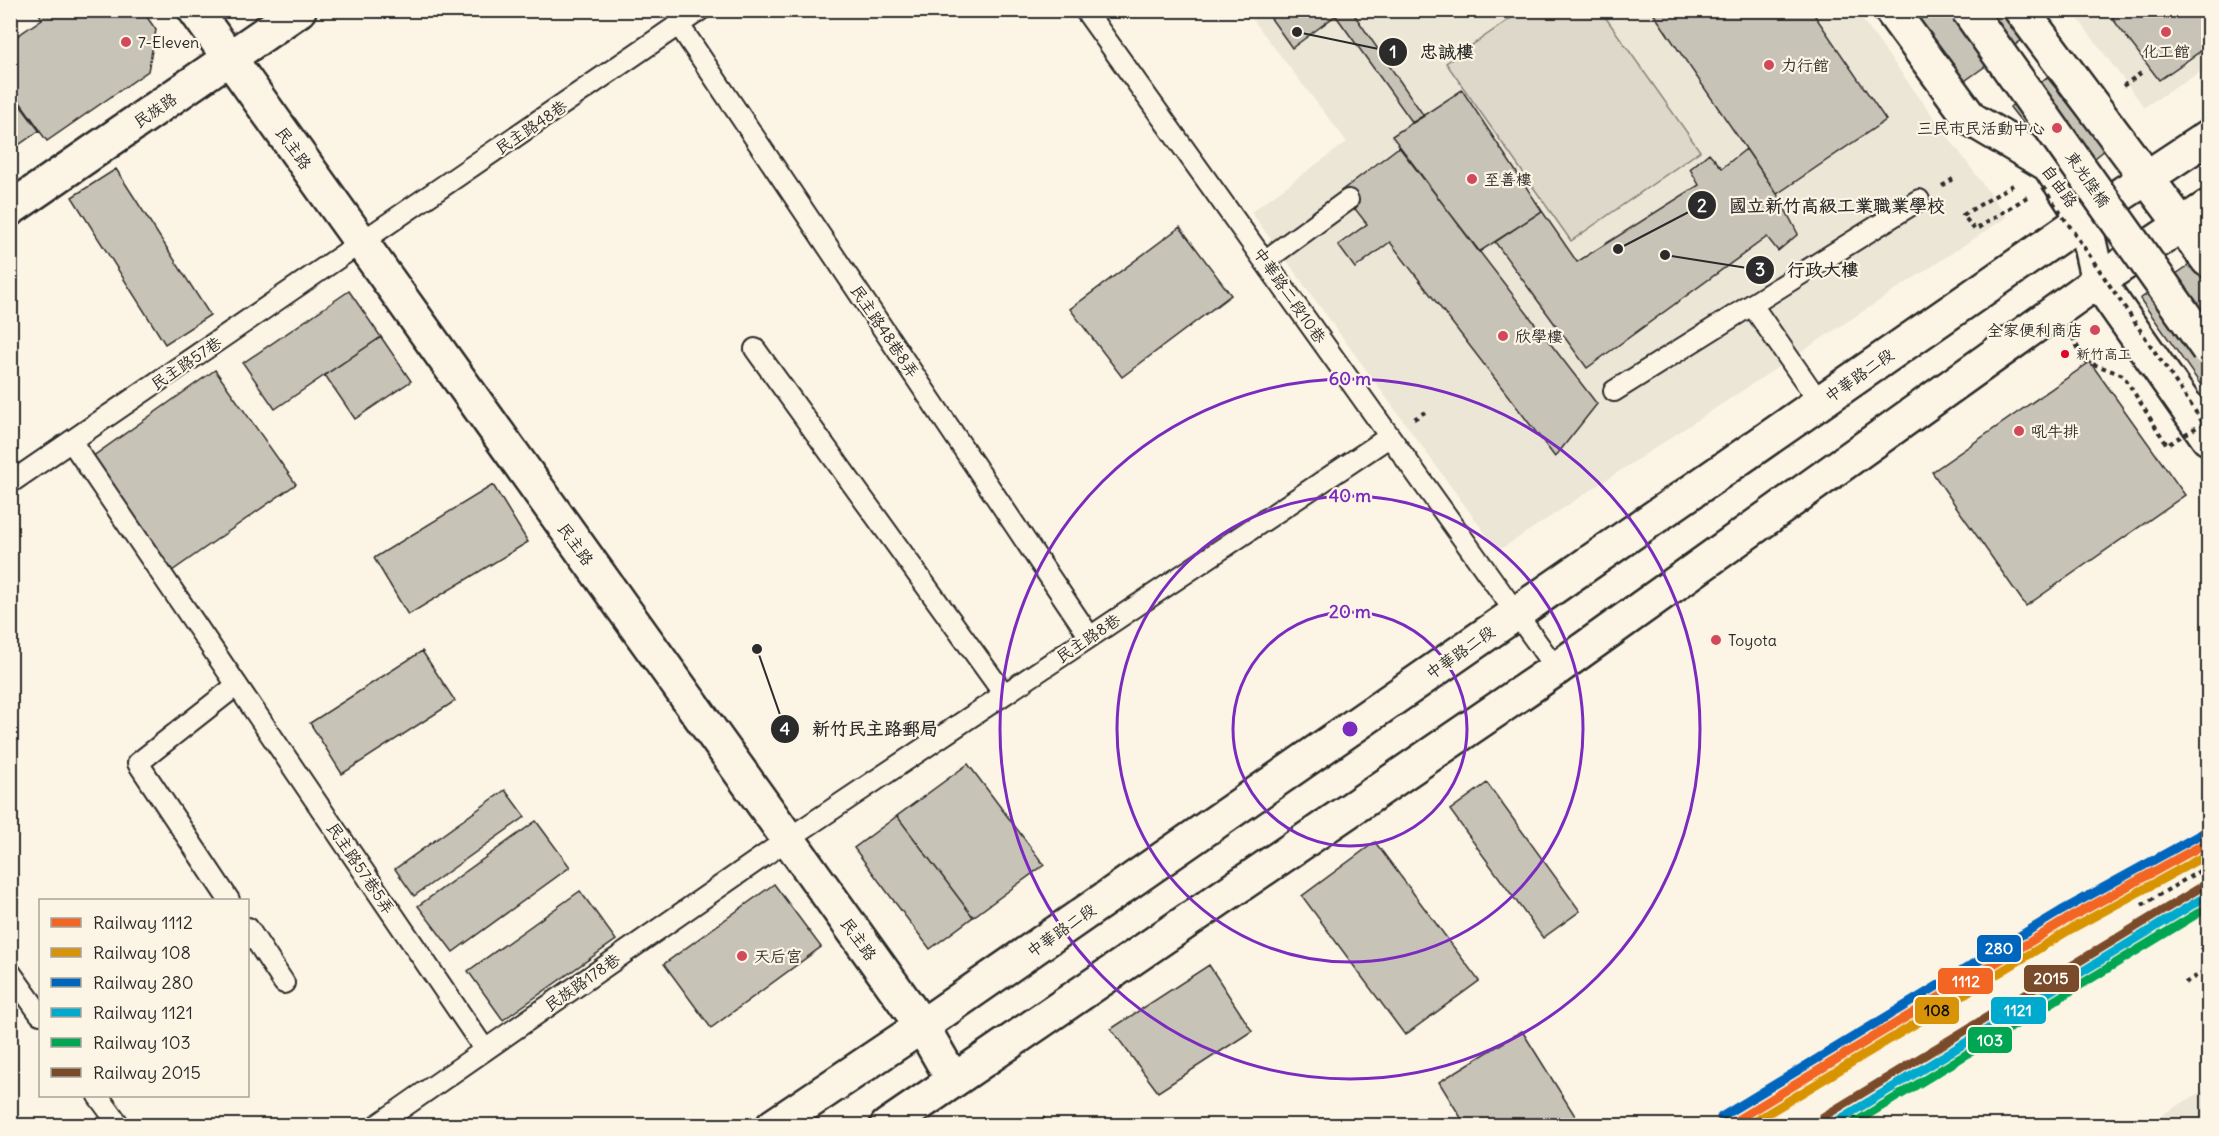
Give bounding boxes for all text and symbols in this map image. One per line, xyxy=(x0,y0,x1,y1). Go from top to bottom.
marker: 化工館 xyxy=(2159,25,2173,39)
place label: 7-Eleven xyxy=(138,32,199,52)
callout: 忠誠樓 xyxy=(1378,34,1486,70)
marker: 7-Eleven xyxy=(119,35,133,49)
text: 1 xyxy=(1389,40,1397,63)
text: 忠誠樓 xyxy=(1420,40,1474,63)
place label: 化工館 xyxy=(2142,41,2190,61)
place label: 力行館 xyxy=(1781,55,1829,75)
marker: 力行館 xyxy=(1762,58,1776,72)
street label: 民族路 xyxy=(130,88,180,132)
street label: 民主路48巷 xyxy=(491,96,571,158)
place label: 三民市民活動中心 xyxy=(1917,118,2045,138)
marker: 三民市民活動中心 xyxy=(2050,121,2064,135)
street label: 民主路 xyxy=(272,123,316,173)
street label: 東光陸橋 xyxy=(2061,147,2115,211)
street label: 自由路 xyxy=(2038,161,2082,211)
place label: 至善樓 xyxy=(1484,169,1532,189)
marker: 至善樓 xyxy=(1465,172,1479,186)
callout: 國立新竹高級工業職業學校 xyxy=(1687,187,1957,223)
text: 2 xyxy=(1697,194,1707,217)
text: 國立新竹高級工業職業學校 xyxy=(1729,194,1945,217)
street label: 中華路二段10巷 xyxy=(1249,243,1331,347)
callout: 行政大樓 xyxy=(1745,252,1871,288)
text: 3 xyxy=(1755,258,1765,281)
text: 行政大樓 xyxy=(1787,258,1859,281)
street label: 民主路48巷8弄 xyxy=(847,281,923,381)
place label: 全家便利商店 xyxy=(1987,320,2083,340)
marker: 全家便利商店 xyxy=(2088,323,2102,337)
place label: 欣學樓 xyxy=(1515,326,1563,346)
marker: 欣學樓 xyxy=(1496,329,1510,343)
street label: 民主路57巷 xyxy=(147,332,225,394)
street label: 中華路二段 xyxy=(1820,344,1898,406)
place label: 新竹高工 xyxy=(2076,345,2132,363)
marker: 新竹高工 xyxy=(2059,348,2071,360)
text: 60 m xyxy=(1329,367,1371,390)
place label: 吼牛排 xyxy=(2031,421,2079,441)
marker: 吼牛排 xyxy=(2012,424,2026,438)
text: 40 m xyxy=(1329,484,1371,507)
street label: 民主路 xyxy=(554,519,598,569)
text: 20 m xyxy=(1329,600,1371,623)
street label: 民主路8巷 xyxy=(1052,609,1124,667)
street label: 中華路二段 xyxy=(1421,621,1499,683)
place label: Toyota xyxy=(1728,630,1777,650)
marker: Toyota xyxy=(1709,633,1723,647)
callout: 新竹民主路郵局 xyxy=(770,711,950,747)
text: 4 xyxy=(780,717,791,740)
text: 新竹民主路郵局 xyxy=(812,717,938,740)
centre of rings xyxy=(1340,719,1360,739)
street label: 民主路57巷5弄 xyxy=(323,818,399,918)
legend xyxy=(39,899,249,1097)
street label: 中華路二段 xyxy=(1022,899,1100,961)
text: Railway 1112 xyxy=(93,911,193,934)
street label: 民主路 xyxy=(837,914,881,964)
line badge: 280 xyxy=(1976,934,2022,963)
text: 280 xyxy=(1985,938,2013,958)
text: Railway 108 xyxy=(93,941,191,964)
place label: 天后宮 xyxy=(754,946,802,966)
street label: 民族路178巷 xyxy=(540,949,624,1015)
marker: 天后宮 xyxy=(735,949,749,963)
line badge: 2015 xyxy=(2023,964,2080,993)
line badge: 1112 xyxy=(1937,967,1994,995)
text: 2015 xyxy=(2034,968,2068,988)
text: Railway 280 xyxy=(93,971,194,994)
text: 1112 xyxy=(1952,971,1980,991)
line badge: 108 xyxy=(1914,996,1960,1025)
line badge: 1121 xyxy=(1990,996,2047,1025)
text: 108 xyxy=(1924,1000,1950,1020)
text: 1121 xyxy=(2004,1000,2032,1020)
text: Railway 1121 xyxy=(93,1001,193,1024)
line badge: 103 xyxy=(1967,1026,2013,1054)
text: 103 xyxy=(1977,1030,2003,1050)
text: Railway 103 xyxy=(93,1031,191,1054)
text: Railway 2015 xyxy=(93,1061,201,1084)

